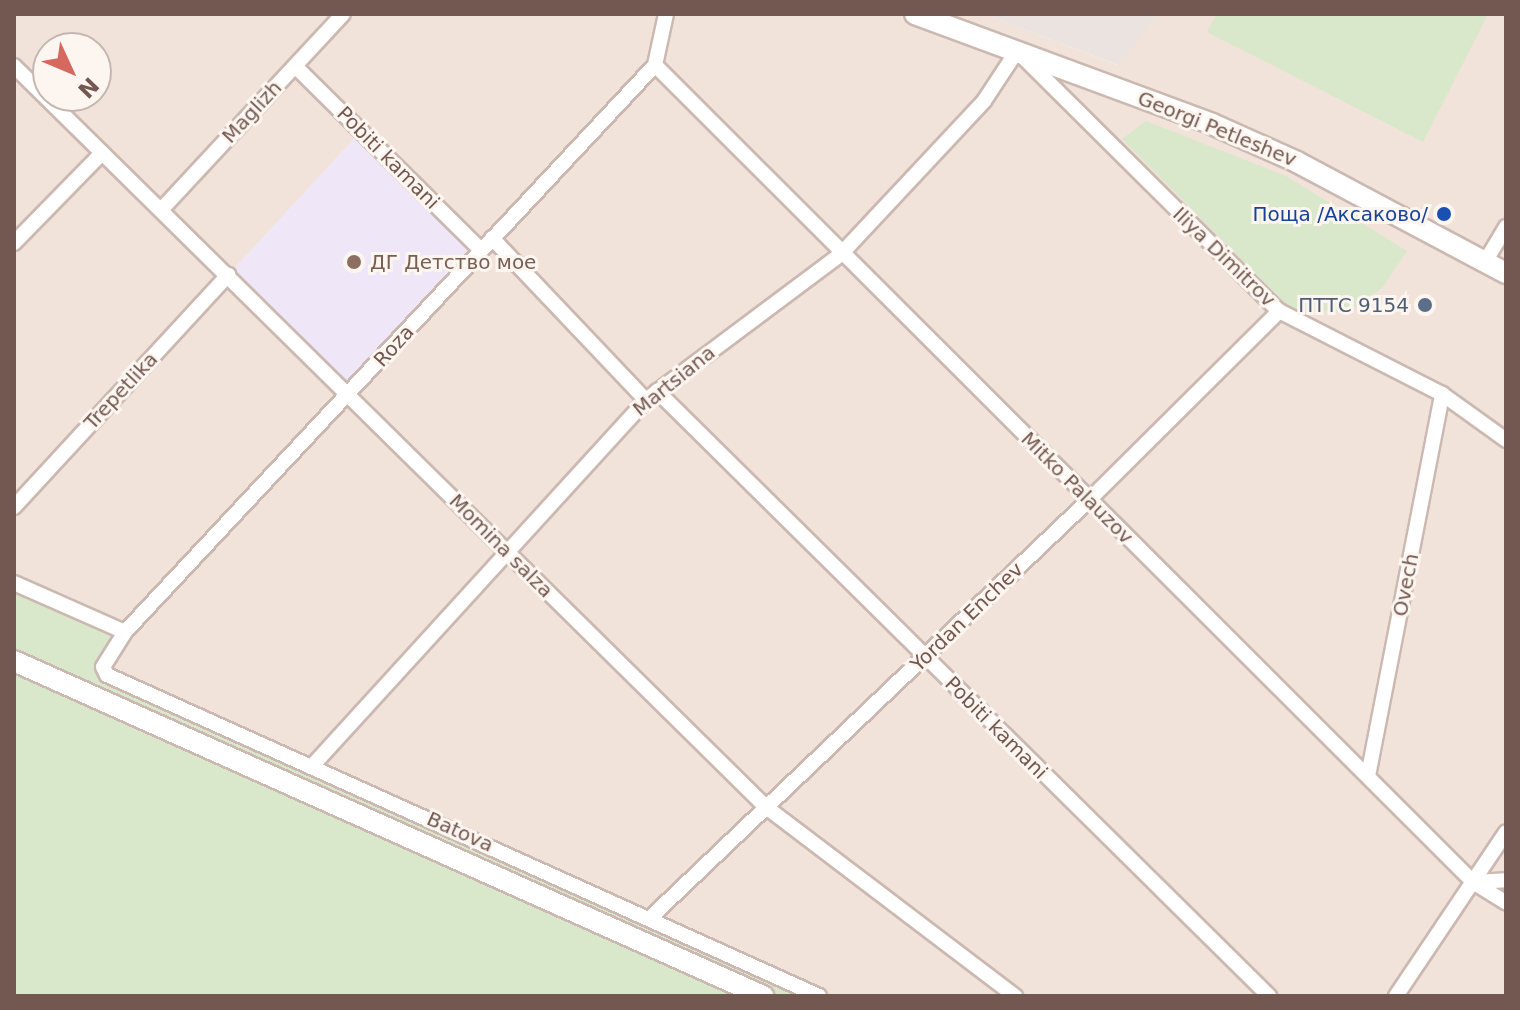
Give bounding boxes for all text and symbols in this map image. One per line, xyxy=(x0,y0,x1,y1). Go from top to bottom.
north arrow xyxy=(32,32,112,112)
text: N xyxy=(73,72,104,103)
street label: Maglizh xyxy=(217,76,287,148)
street label: Georgi Petleshev xyxy=(1134,86,1300,172)
street label: Pobiti kamani xyxy=(332,102,444,214)
street label: Iliya Dimitrov xyxy=(1168,202,1280,312)
place label: Поща /Аксаково/ xyxy=(1252,202,1428,226)
marker: Поща /Аксаково/ xyxy=(1435,205,1453,223)
place label: ДГ Детство мое xyxy=(370,250,536,274)
marker: ДГ Детство мое xyxy=(345,253,363,271)
place label: ПТТС 9154 xyxy=(1298,293,1409,317)
marker: ПТТС 9154 xyxy=(1416,296,1434,314)
street label: Roza xyxy=(369,320,419,372)
street label: Martsiana xyxy=(628,341,720,421)
street label: Trepetlika xyxy=(79,347,163,435)
street label: Mitko Palauzov xyxy=(1016,427,1138,549)
street label: Momina salza xyxy=(444,489,558,603)
street label: Ovech xyxy=(1388,552,1424,618)
street label: Yordan Enchev xyxy=(906,557,1028,677)
street label: Pobiti kamani xyxy=(940,672,1052,784)
street label: Batova xyxy=(423,807,497,857)

